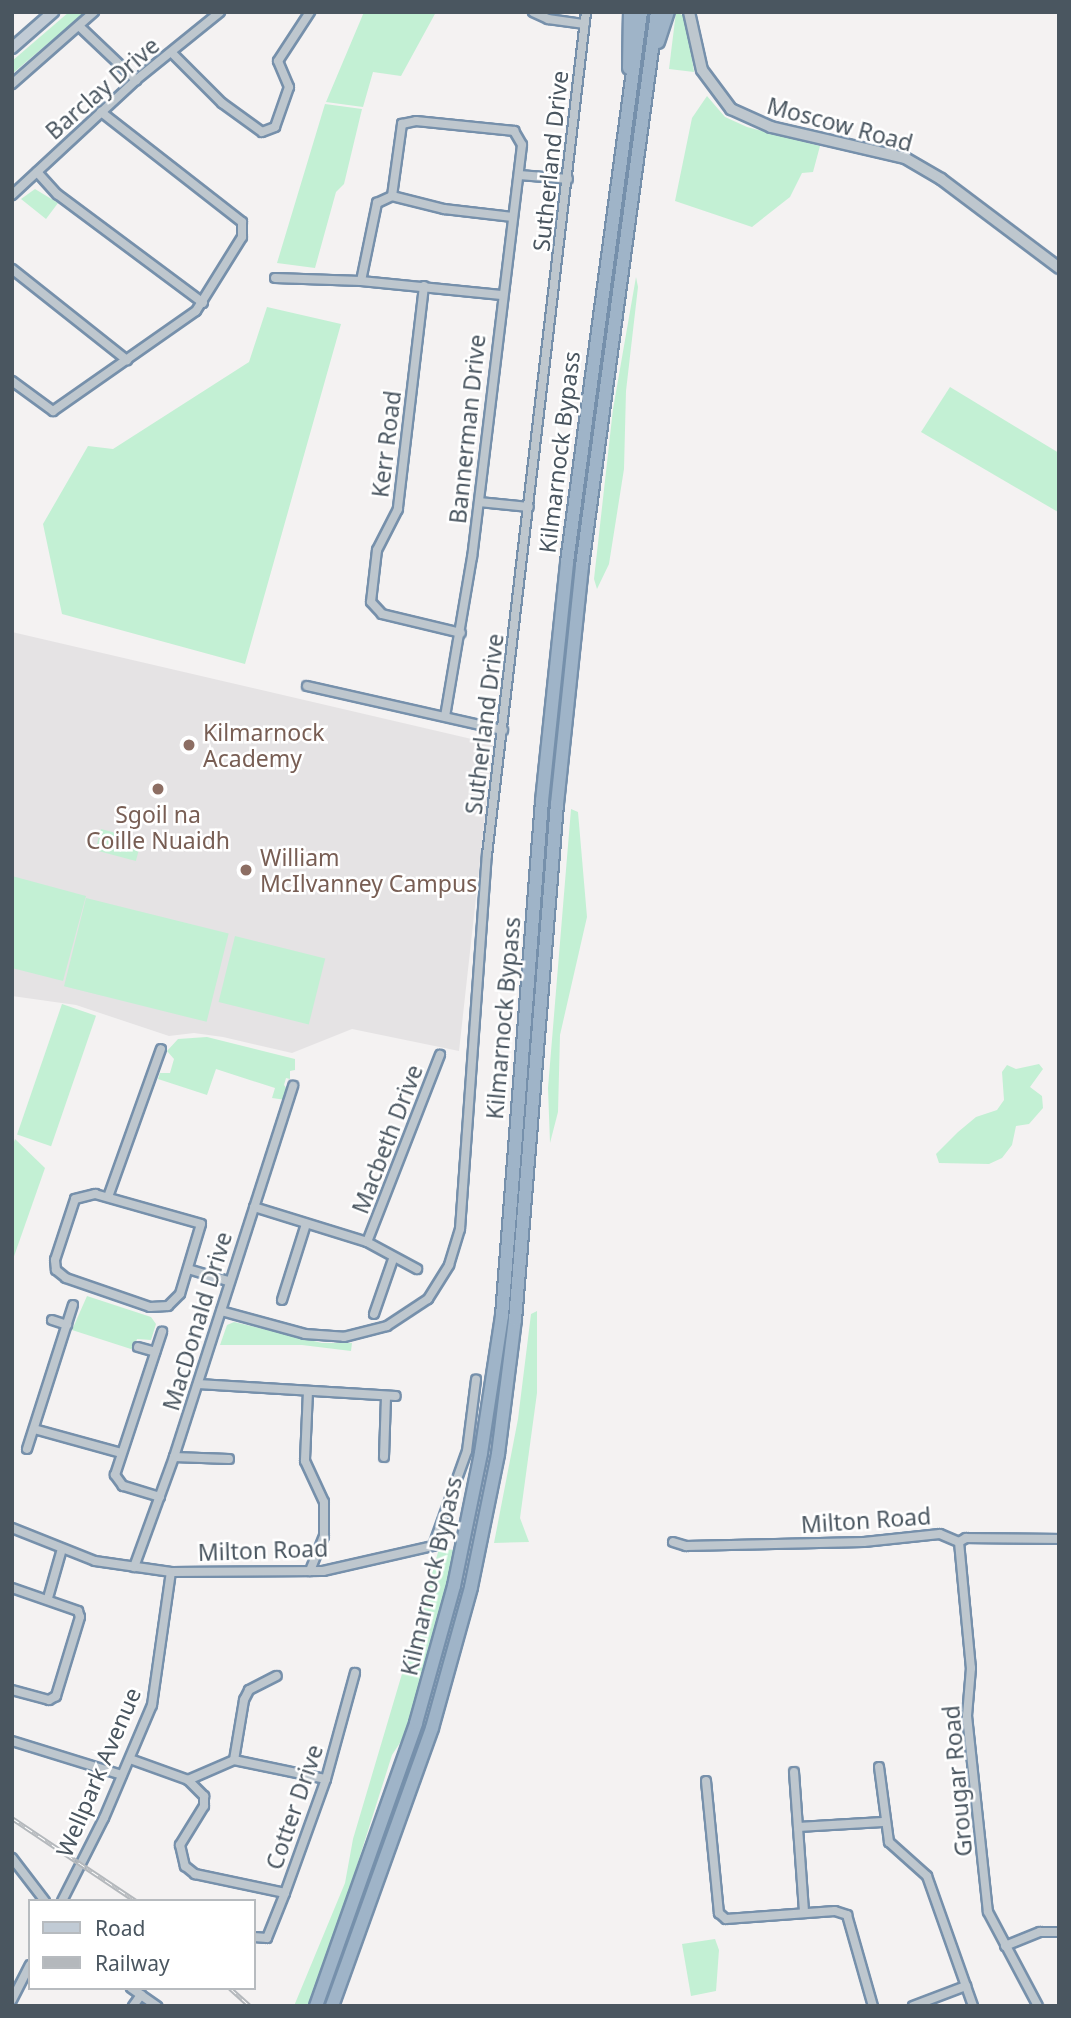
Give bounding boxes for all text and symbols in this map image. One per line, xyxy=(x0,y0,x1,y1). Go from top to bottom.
street label: Barclay Drive xyxy=(40,31,164,145)
street label: Sutherland Drive xyxy=(527,69,573,253)
street label: Moscow Road xyxy=(764,91,916,157)
street label: Bannerman Drive xyxy=(443,333,491,525)
street label: Kilmarnock Bypass xyxy=(533,349,585,555)
street label: Kerr Road xyxy=(366,389,406,499)
street label: Sutherland Drive xyxy=(459,632,509,816)
place label: Kilmarnock Academy xyxy=(203,718,324,772)
marker: Kilmarnock Academy xyxy=(181,737,197,753)
marker: Sgoil na Coille Nuaidh xyxy=(150,781,166,797)
place label: Sgoil na Coille Nuaidh xyxy=(86,800,230,854)
place label: William McIlvanney Campus xyxy=(260,843,477,897)
marker: William McIlvanney Campus xyxy=(238,862,254,878)
street label: Kilmarnock Bypass xyxy=(480,916,526,1120)
street label: Macbeth Drive xyxy=(346,1061,428,1217)
street label: MacDonald Drive xyxy=(157,1228,237,1414)
street label: Kilmarnock Bypass xyxy=(395,1474,467,1678)
street label: Milton Road xyxy=(800,1502,932,1538)
street label: Milton Road xyxy=(197,1534,329,1566)
street label: Wellpark Avenue xyxy=(50,1683,146,1861)
street label: Grougar Road xyxy=(937,1704,977,1858)
street label: Cotter Drive xyxy=(260,1741,328,1873)
legend xyxy=(28,1899,256,1990)
text: Road xyxy=(95,1914,145,1942)
text: Railway xyxy=(95,1949,170,1977)

